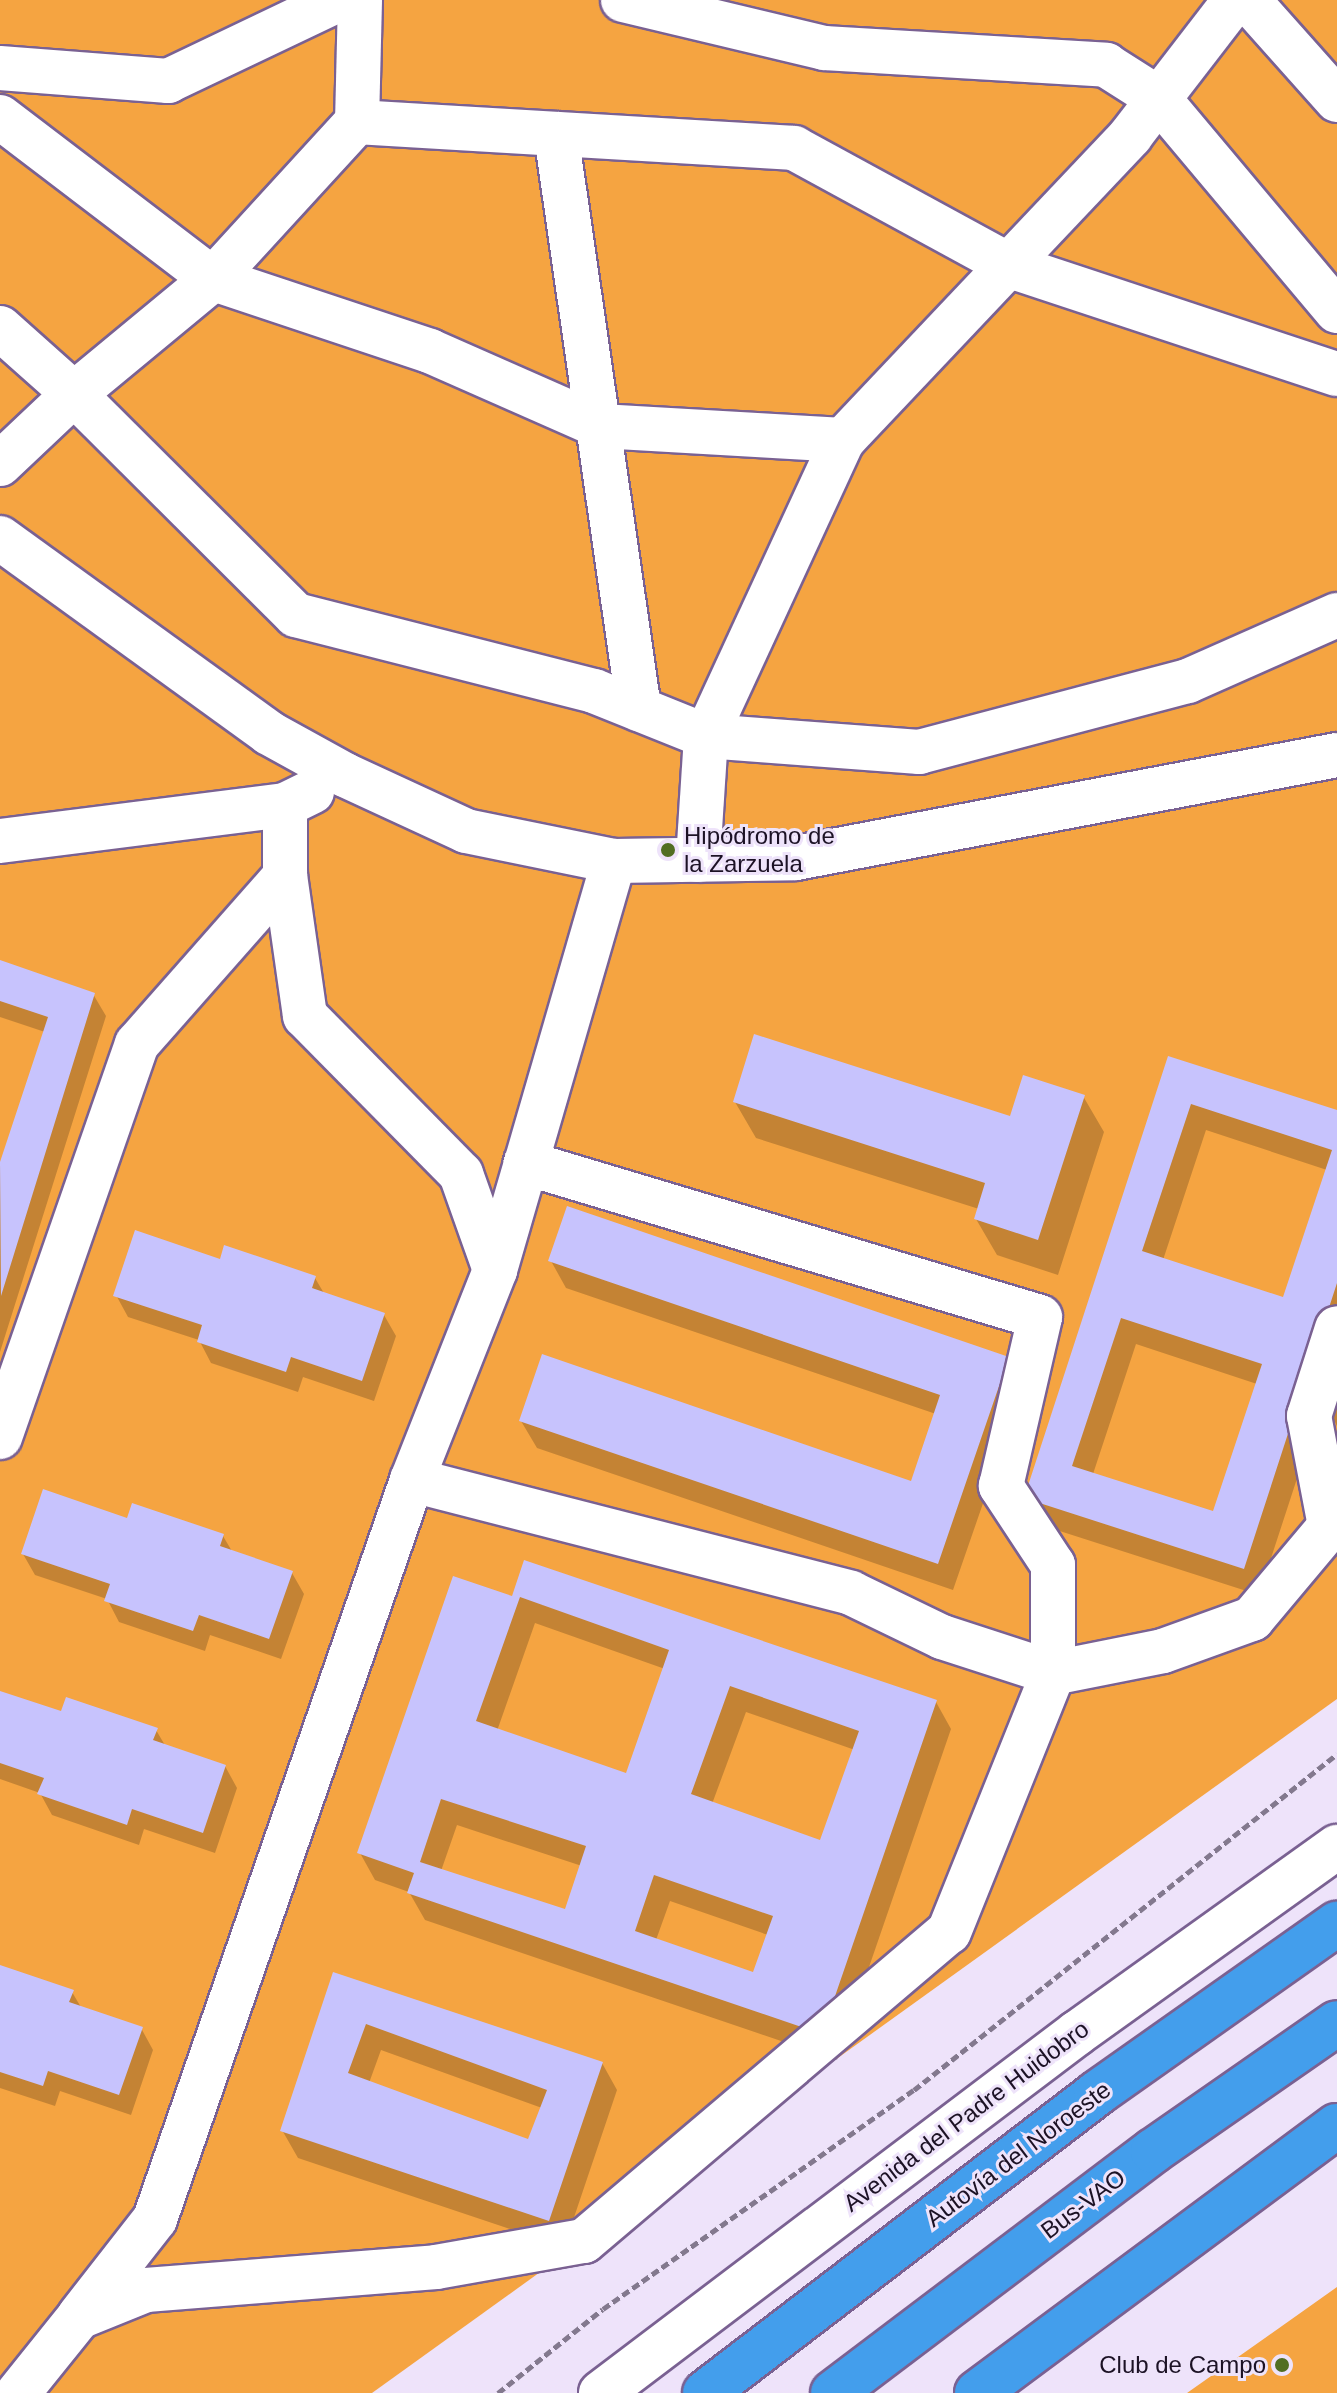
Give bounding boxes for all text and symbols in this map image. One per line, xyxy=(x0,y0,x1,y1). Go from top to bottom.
place label: Hipódromo de la Zarzuela xyxy=(684,822,835,878)
marker: Hipódromo de la Zarzuela xyxy=(659,841,677,859)
street label: Avenida del Padre Huidobro xyxy=(838,2014,1094,2218)
street label: Autovía del Noroeste xyxy=(920,2075,1116,2233)
street label: Bus-VAO xyxy=(1035,2163,1131,2245)
place label: Club de Campo xyxy=(1099,2351,1266,2379)
marker: Club de Campo xyxy=(1273,2356,1291,2374)

